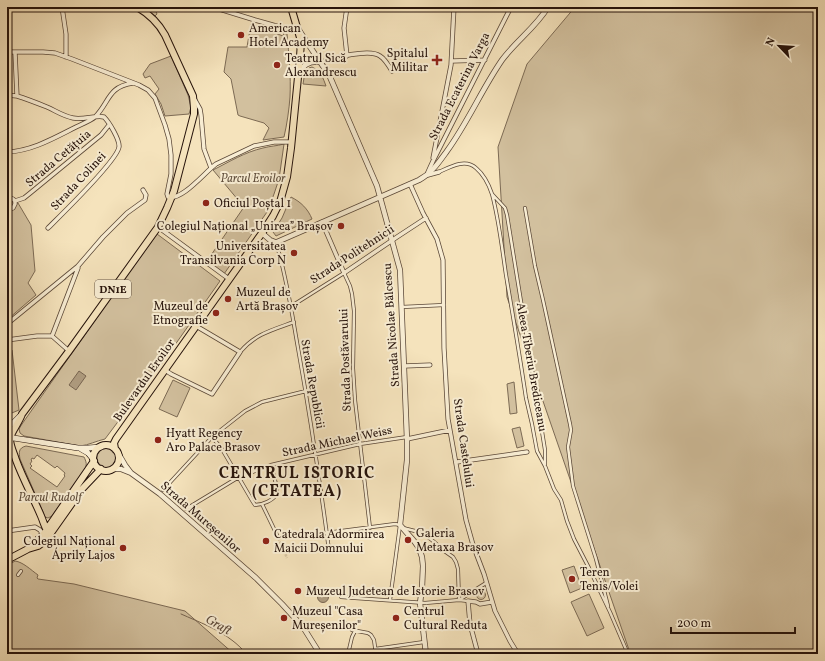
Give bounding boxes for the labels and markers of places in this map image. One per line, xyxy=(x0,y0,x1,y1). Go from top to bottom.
place label: American Hotel Academy xyxy=(249,21,329,51)
marker: American Hotel Academy xyxy=(236,30,246,40)
place label: Spitalul Militar xyxy=(387,46,428,76)
place label: Teatrul Sică Alexandrescu xyxy=(285,51,357,81)
marker: Spitalul Militar xyxy=(431,54,443,66)
marker: Teatrul Sică Alexandrescu xyxy=(272,60,282,70)
place label: Oficiul Poștal 1 xyxy=(214,196,291,212)
marker: Oficiul Poștal 1 xyxy=(201,198,211,208)
place label: Colegiul Național „Unirea” Brașov xyxy=(157,219,334,235)
marker: Colegiul Național „Unirea” Brașov xyxy=(336,221,346,231)
place label: Universitatea Transilvania Corp N xyxy=(180,239,286,269)
marker: Universitatea Transilvania Corp N xyxy=(289,248,299,258)
place label: Muzeul de Artă Brașov xyxy=(236,285,299,315)
marker: Muzeul de Artă Brașov xyxy=(223,294,233,304)
place label: Muzeul de Etnografie xyxy=(153,299,208,329)
marker: Muzeul de Etnografie xyxy=(211,308,221,318)
place label: Hyatt Regency Aro Palace Brasov xyxy=(166,426,261,456)
marker: Hyatt Regency Aro Palace Brasov xyxy=(153,435,163,445)
place label: Galeria Metaxa Brașov xyxy=(416,526,494,556)
place label: Catedrala Adormirea Maicii Domnului xyxy=(274,527,384,557)
place label: Colegiul Național Áprily Lajos xyxy=(23,534,115,564)
marker: Galeria Metaxa Brașov xyxy=(403,535,413,545)
marker: Catedrala Adormirea Maicii Domnului xyxy=(261,536,271,546)
marker: Colegiul Național Áprily Lajos xyxy=(118,543,128,553)
place label: Teren Tenis/Volei xyxy=(580,565,639,595)
marker: Teren Tenis/Volei xyxy=(567,574,577,584)
place label: Muzeul Judetean de Istorie Brasov xyxy=(306,584,485,600)
marker: Muzeul Judetean de Istorie Brasov xyxy=(293,586,303,596)
place label: Muzeul "Casa Mureșenilor" xyxy=(292,604,363,634)
place label: Centrul Cultural Reduta xyxy=(404,604,488,634)
marker: Muzeul "Casa Mureșenilor" xyxy=(279,613,289,623)
marker: Centrul Cultural Reduta xyxy=(391,613,401,623)

